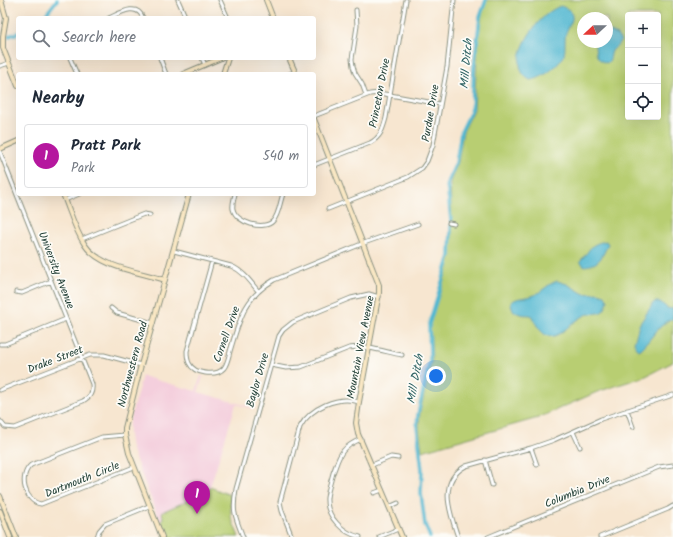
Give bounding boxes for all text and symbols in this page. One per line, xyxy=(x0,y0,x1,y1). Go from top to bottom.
north arrow xyxy=(577,12,613,48)
map controls xyxy=(625,12,661,120)
button: + xyxy=(625,12,661,48)
search box xyxy=(16,16,316,60)
text: Search here xyxy=(62,26,136,50)
icon: search xyxy=(30,27,52,49)
water label: Mill Ditch xyxy=(455,37,478,90)
button: − xyxy=(625,48,661,84)
street label: Princeton Drive xyxy=(364,57,396,129)
street label: Purdue Drive xyxy=(417,83,445,143)
button: locate xyxy=(625,84,661,120)
text: Nearby xyxy=(32,85,84,112)
text: Pratt Park xyxy=(71,134,140,158)
text: 1 xyxy=(44,146,48,167)
text: 540 m xyxy=(263,146,299,167)
text: Park xyxy=(71,158,95,179)
street label: University Avenue xyxy=(33,229,79,312)
street label: Mountain View Avenue xyxy=(342,294,380,400)
street label: Cornell Drive xyxy=(208,304,245,365)
street label: Northwestern Road xyxy=(113,319,153,409)
street label: Drake Street xyxy=(25,341,86,379)
street label: Baylor Drive xyxy=(242,351,274,410)
water label: Mill Ditch xyxy=(402,351,429,405)
your location xyxy=(426,366,446,386)
street label: Dartmouth Circle xyxy=(42,457,122,503)
street label: Columbia Drive xyxy=(542,471,613,513)
pin: 1 xyxy=(184,481,210,514)

